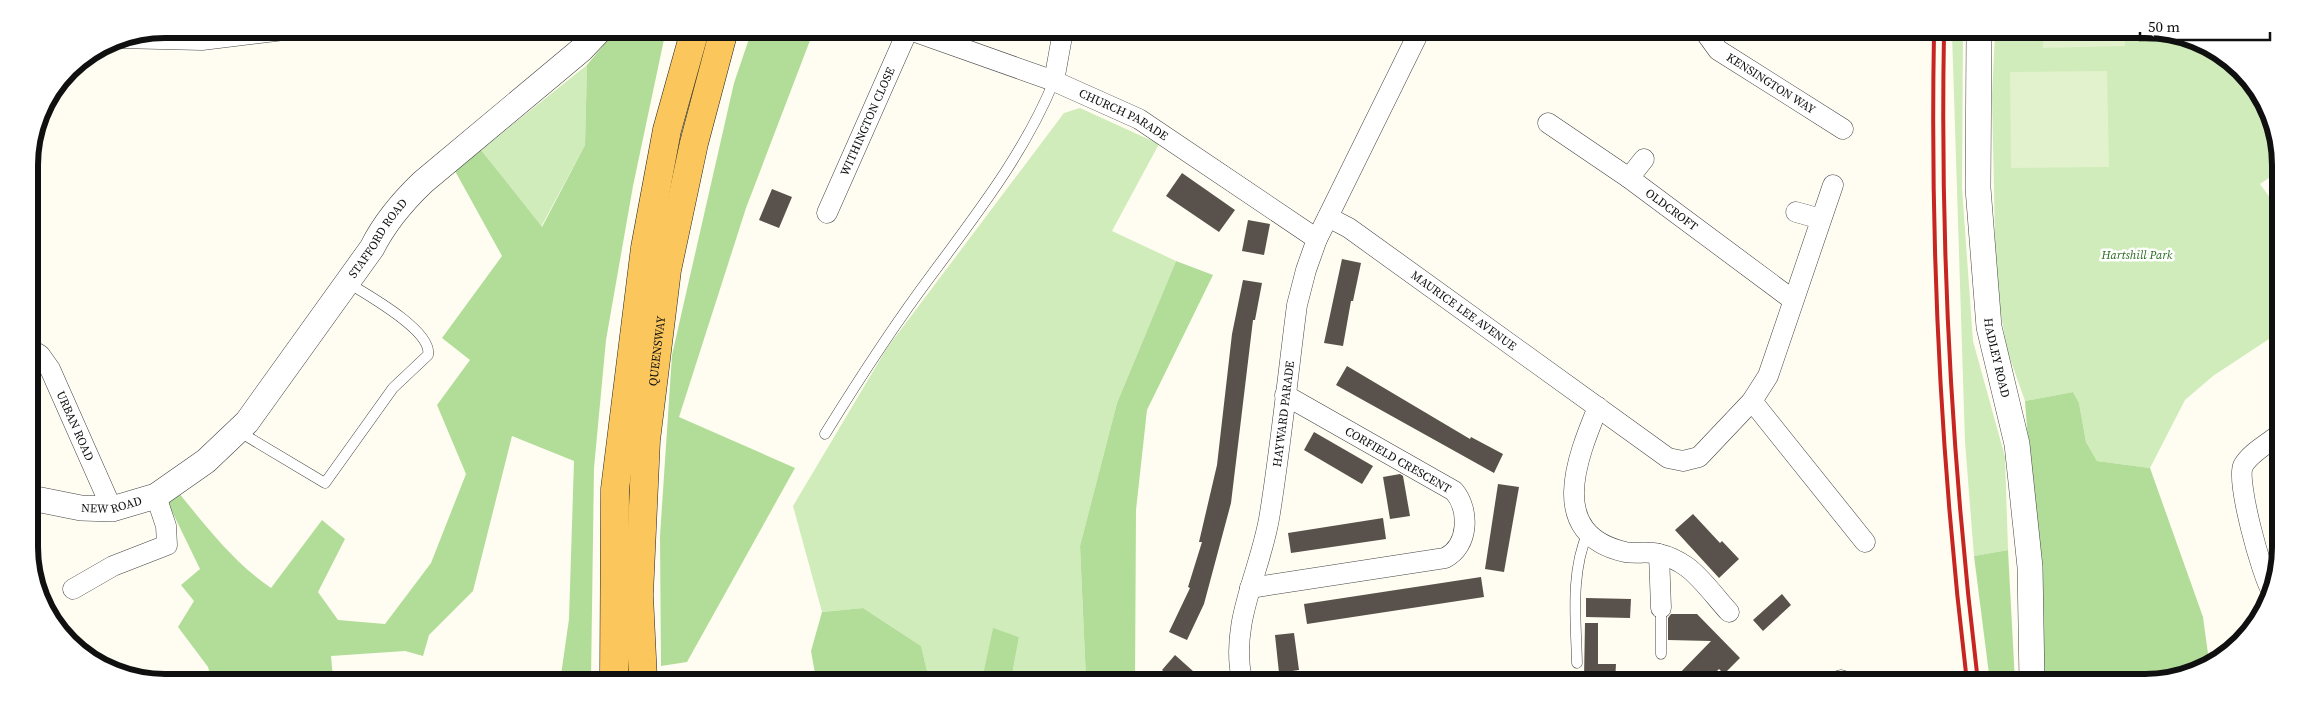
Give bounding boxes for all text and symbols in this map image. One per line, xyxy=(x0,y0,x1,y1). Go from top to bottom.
scale bar xyxy=(2140,10,2270,42)
text: 50 m xyxy=(2148,16,2180,37)
street label: KENSINGTON WAY xyxy=(1723,49,1819,118)
street label: WITHINGTON CLOSE xyxy=(836,65,898,178)
street label: CHURCH PARADE xyxy=(1076,85,1171,144)
street label: OLDCROFT xyxy=(1642,185,1702,235)
street label: STAFFORD ROAD xyxy=(345,195,411,281)
park label: Hartshill Park xyxy=(2101,247,2173,263)
street label: MAURICE LEE AVENUE xyxy=(1408,267,1520,354)
street label: QUEENSWAY xyxy=(645,315,669,387)
street label: HADLEY ROAD xyxy=(1980,317,2014,399)
street label: HAYWARD PARADE xyxy=(1269,360,1298,468)
street label: URBAN ROAD xyxy=(53,388,98,463)
street label: CORFIELD CRESCENT xyxy=(1342,423,1455,497)
street label: NEW ROAD xyxy=(81,493,144,517)

